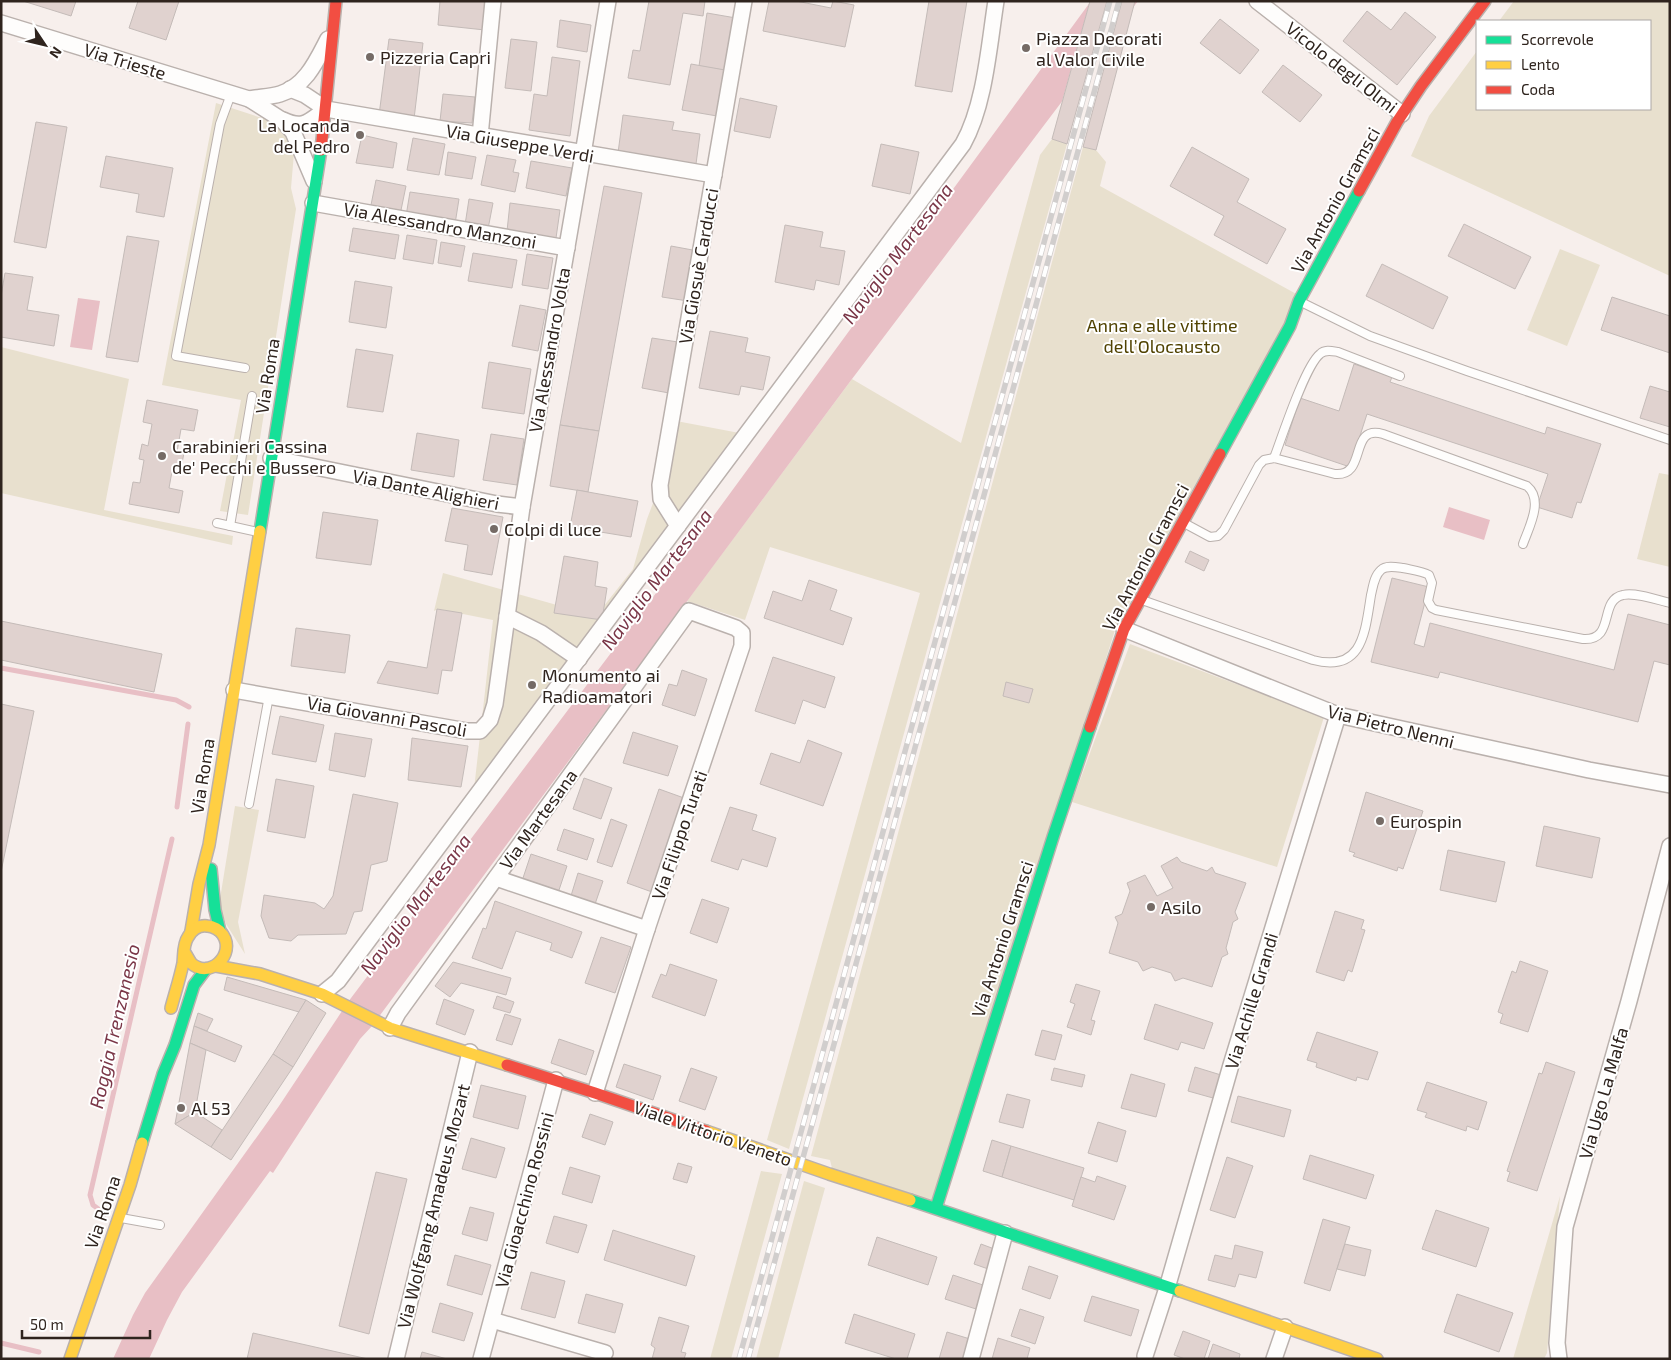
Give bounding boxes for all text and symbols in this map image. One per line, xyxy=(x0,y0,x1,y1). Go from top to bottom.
street label: Vicolo degli Olmi xyxy=(1282,17,1402,117)
north arrow xyxy=(20,20,70,70)
legend xyxy=(1476,20,1651,110)
place label: Piazza Decorati al Valor Civile xyxy=(1036,27,1162,70)
text: Scorrevole xyxy=(1521,30,1594,48)
street label: Via Trieste xyxy=(81,38,169,84)
marker: Piazza Decorati al Valor Civile xyxy=(1020,42,1032,54)
text: N xyxy=(46,44,66,62)
place label: Pizzeria Capri xyxy=(380,46,491,68)
marker: Pizzeria Capri xyxy=(364,51,376,63)
text: Lento xyxy=(1521,55,1560,73)
text: Coda xyxy=(1521,80,1555,98)
place label: La Locanda del Pedro xyxy=(258,114,350,157)
street label: Via Giuseppe Verdi xyxy=(444,119,596,167)
street label: Via Antonio Gramsci xyxy=(1286,123,1384,277)
marker: La Locanda del Pedro xyxy=(354,129,366,141)
water label: Naviglio Martesana xyxy=(837,178,957,328)
street label: Via Giosuè Carducci xyxy=(673,186,723,346)
street label: Via Alessandro Manzoni xyxy=(342,197,538,253)
street label: Via Alessandro Volta xyxy=(524,266,574,434)
park label: Anna e alle vittime dell’Olocausto xyxy=(1086,314,1238,357)
street label: Via Roma xyxy=(250,337,284,415)
place label: Carabinieri Cassina de' Pecchi e Bussero xyxy=(172,435,336,478)
marker: Carabinieri Cassina de' Pecchi e Bussero xyxy=(156,450,168,462)
street label: Via Dante Alighieri xyxy=(351,464,501,514)
street label: Via Antonio Gramsci xyxy=(1097,480,1193,634)
water label: Naviglio Martesana xyxy=(596,504,716,654)
place label: Colpi di luce xyxy=(504,518,601,540)
marker: Colpi di luce xyxy=(488,523,500,535)
place label: Monumento ai Radioamatori xyxy=(542,664,660,707)
marker: Monumento ai Radioamatori xyxy=(526,679,538,691)
street label: Via Giovanni Pascoli xyxy=(305,691,469,741)
street label: Via Pietro Nenni xyxy=(1325,700,1457,752)
street label: Via Roma xyxy=(185,737,219,815)
street label: Via Martesana xyxy=(494,765,582,873)
street label: Via Filippo Turati xyxy=(647,767,711,903)
place label: Eurospin xyxy=(1390,810,1462,832)
marker: Eurospin xyxy=(1374,815,1386,827)
water label: Naviglio Martesana xyxy=(355,829,475,979)
street label: Via Antonio Gramsci xyxy=(966,858,1038,1020)
place label: Asilo xyxy=(1161,896,1201,918)
marker: Asilo xyxy=(1145,901,1157,913)
street label: Via Achille Grandi xyxy=(1220,930,1282,1072)
water label: Roggia Trenzanesio xyxy=(84,941,144,1111)
street label: Via Ugo La Malfa xyxy=(1574,1024,1632,1162)
street label: Via Wolfgang Amadeus Mozart xyxy=(392,1081,474,1331)
street label: Viale Vittorio Veneto xyxy=(631,1096,795,1170)
place label: Al 53 xyxy=(191,1097,231,1119)
marker: Al 53 xyxy=(175,1102,187,1114)
street label: Via Gioacchino Rossini xyxy=(490,1110,558,1290)
street label: Via Roma xyxy=(79,1172,125,1252)
scale bar xyxy=(22,1308,150,1340)
text: 50 m xyxy=(30,1315,64,1333)

